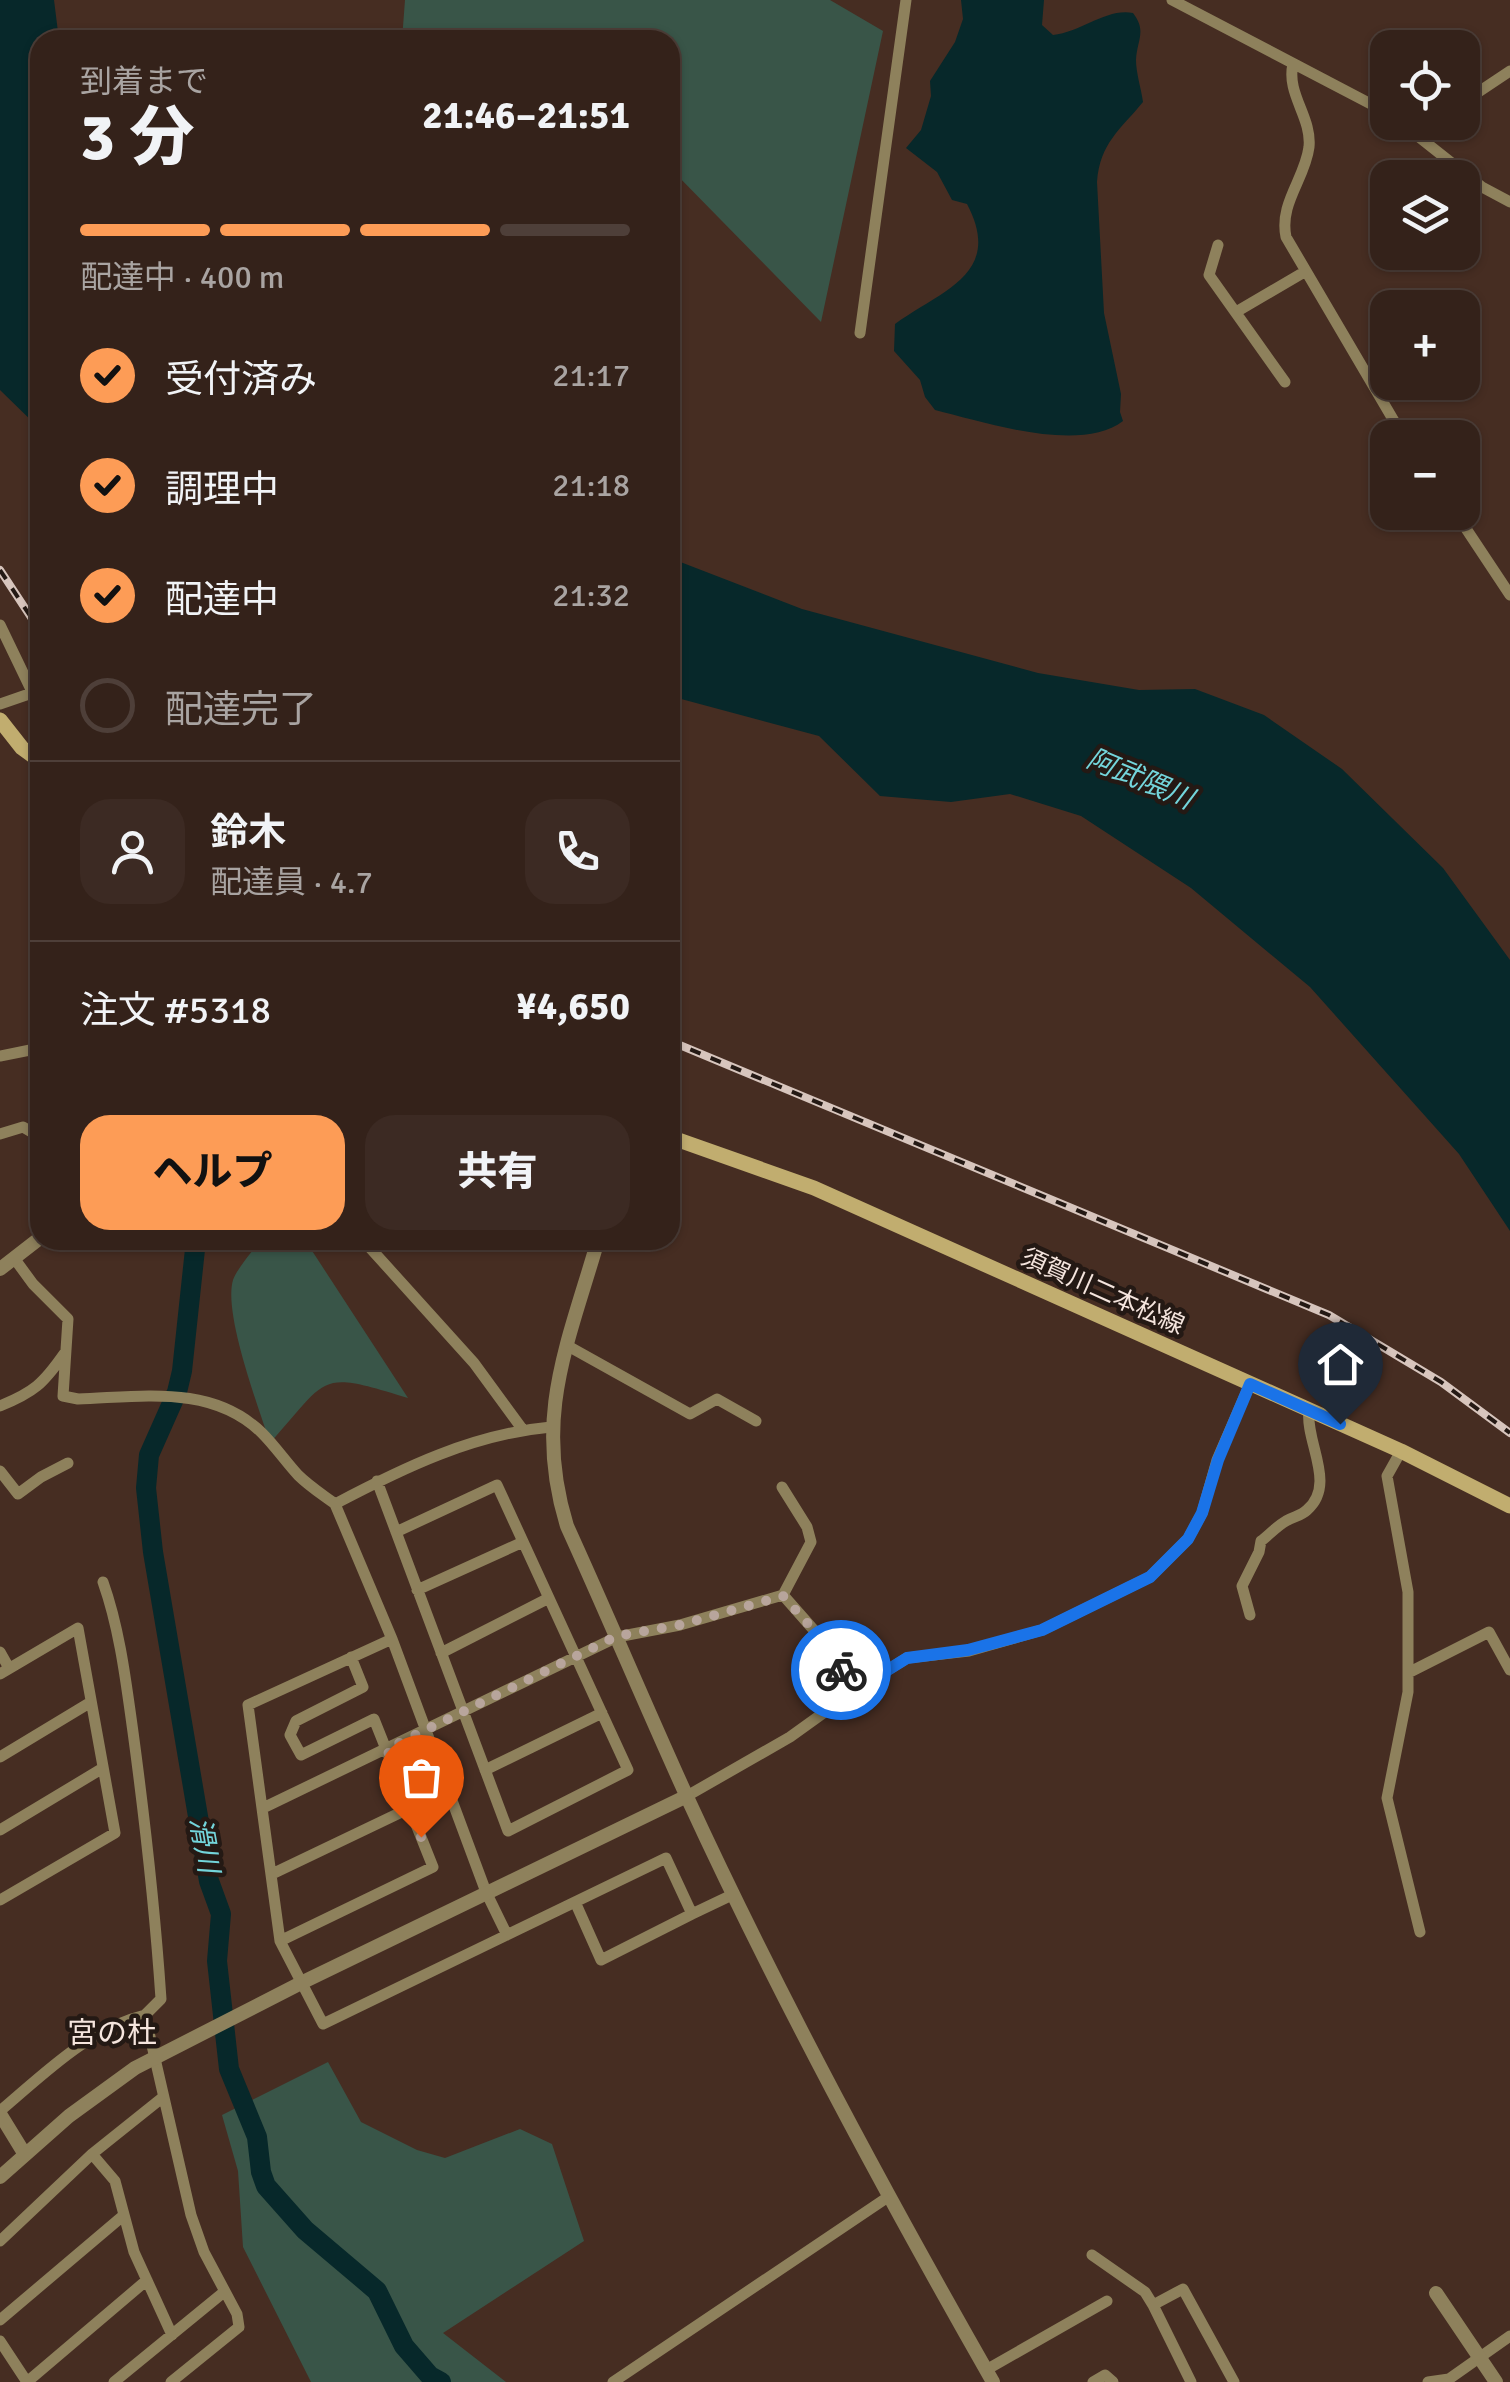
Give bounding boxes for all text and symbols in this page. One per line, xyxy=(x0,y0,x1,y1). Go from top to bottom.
map controls xyxy=(1370,30,1480,530)
button: locate xyxy=(1370,30,1480,140)
text: 到着まで xyxy=(80,62,208,101)
text: 21:46–21:51 xyxy=(422,92,630,139)
text: 3 分 xyxy=(80,98,194,178)
button: layers xyxy=(1370,160,1480,270)
text: 配達中 · 400 m xyxy=(80,258,284,297)
button: + xyxy=(1370,290,1480,400)
icon: check xyxy=(80,348,135,403)
text: 受付済み xyxy=(165,356,317,403)
text: 21:17 xyxy=(552,356,630,395)
button: − xyxy=(1370,420,1480,530)
icon: check xyxy=(80,458,135,513)
text: 調理中 xyxy=(165,466,279,513)
text: 21:18 xyxy=(552,466,630,505)
icon: check xyxy=(80,568,135,623)
text: 配達中 xyxy=(165,576,279,623)
text: 21:32 xyxy=(552,576,630,615)
text: 配達完了 xyxy=(165,686,317,733)
water label: 阿武隈川 xyxy=(1082,741,1201,818)
button: person xyxy=(80,799,185,904)
button: phone xyxy=(525,799,630,904)
text: 鈴木 xyxy=(210,809,286,856)
text: 配達員 · 4.7 xyxy=(210,863,373,902)
text: ¥4,650 xyxy=(516,983,630,1030)
text: 注文 #5318 xyxy=(80,987,271,1034)
button: ヘルプ xyxy=(80,1115,345,1230)
button: 共有 xyxy=(365,1115,630,1230)
street label: 須賀川二本松線 xyxy=(1017,1241,1189,1341)
pin xyxy=(1298,1322,1383,1425)
icon: home xyxy=(1313,1337,1368,1392)
courier xyxy=(791,1620,891,1720)
icon: bike xyxy=(814,1643,869,1698)
pin xyxy=(379,1735,464,1838)
icon: bag xyxy=(394,1750,449,1805)
water label: 滑川 xyxy=(182,1814,226,1878)
district label: 宮の杜 xyxy=(67,2015,157,2052)

